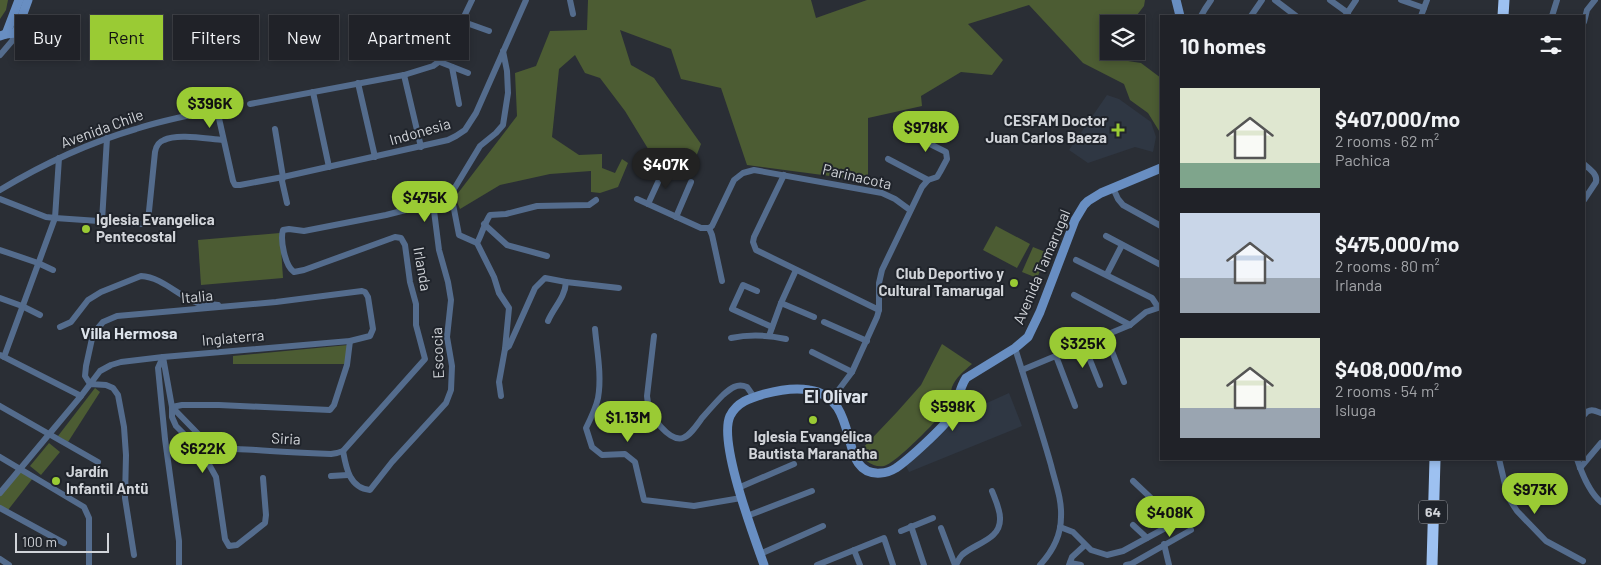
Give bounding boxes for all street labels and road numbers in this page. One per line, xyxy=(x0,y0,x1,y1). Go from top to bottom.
street label: Avenida Chile xyxy=(58,105,146,151)
street label: Indonesia xyxy=(387,114,452,148)
street label: Parinacota xyxy=(821,159,894,193)
street label: Avenida Tamarugal xyxy=(1009,206,1073,327)
street label: Irlanda xyxy=(410,245,436,292)
street label: Italia xyxy=(180,286,214,306)
street label: Inglaterra xyxy=(201,325,265,349)
street label: Escocia xyxy=(427,327,447,379)
street label: Siria xyxy=(271,428,301,448)
road number: 64 xyxy=(1419,501,1447,524)

